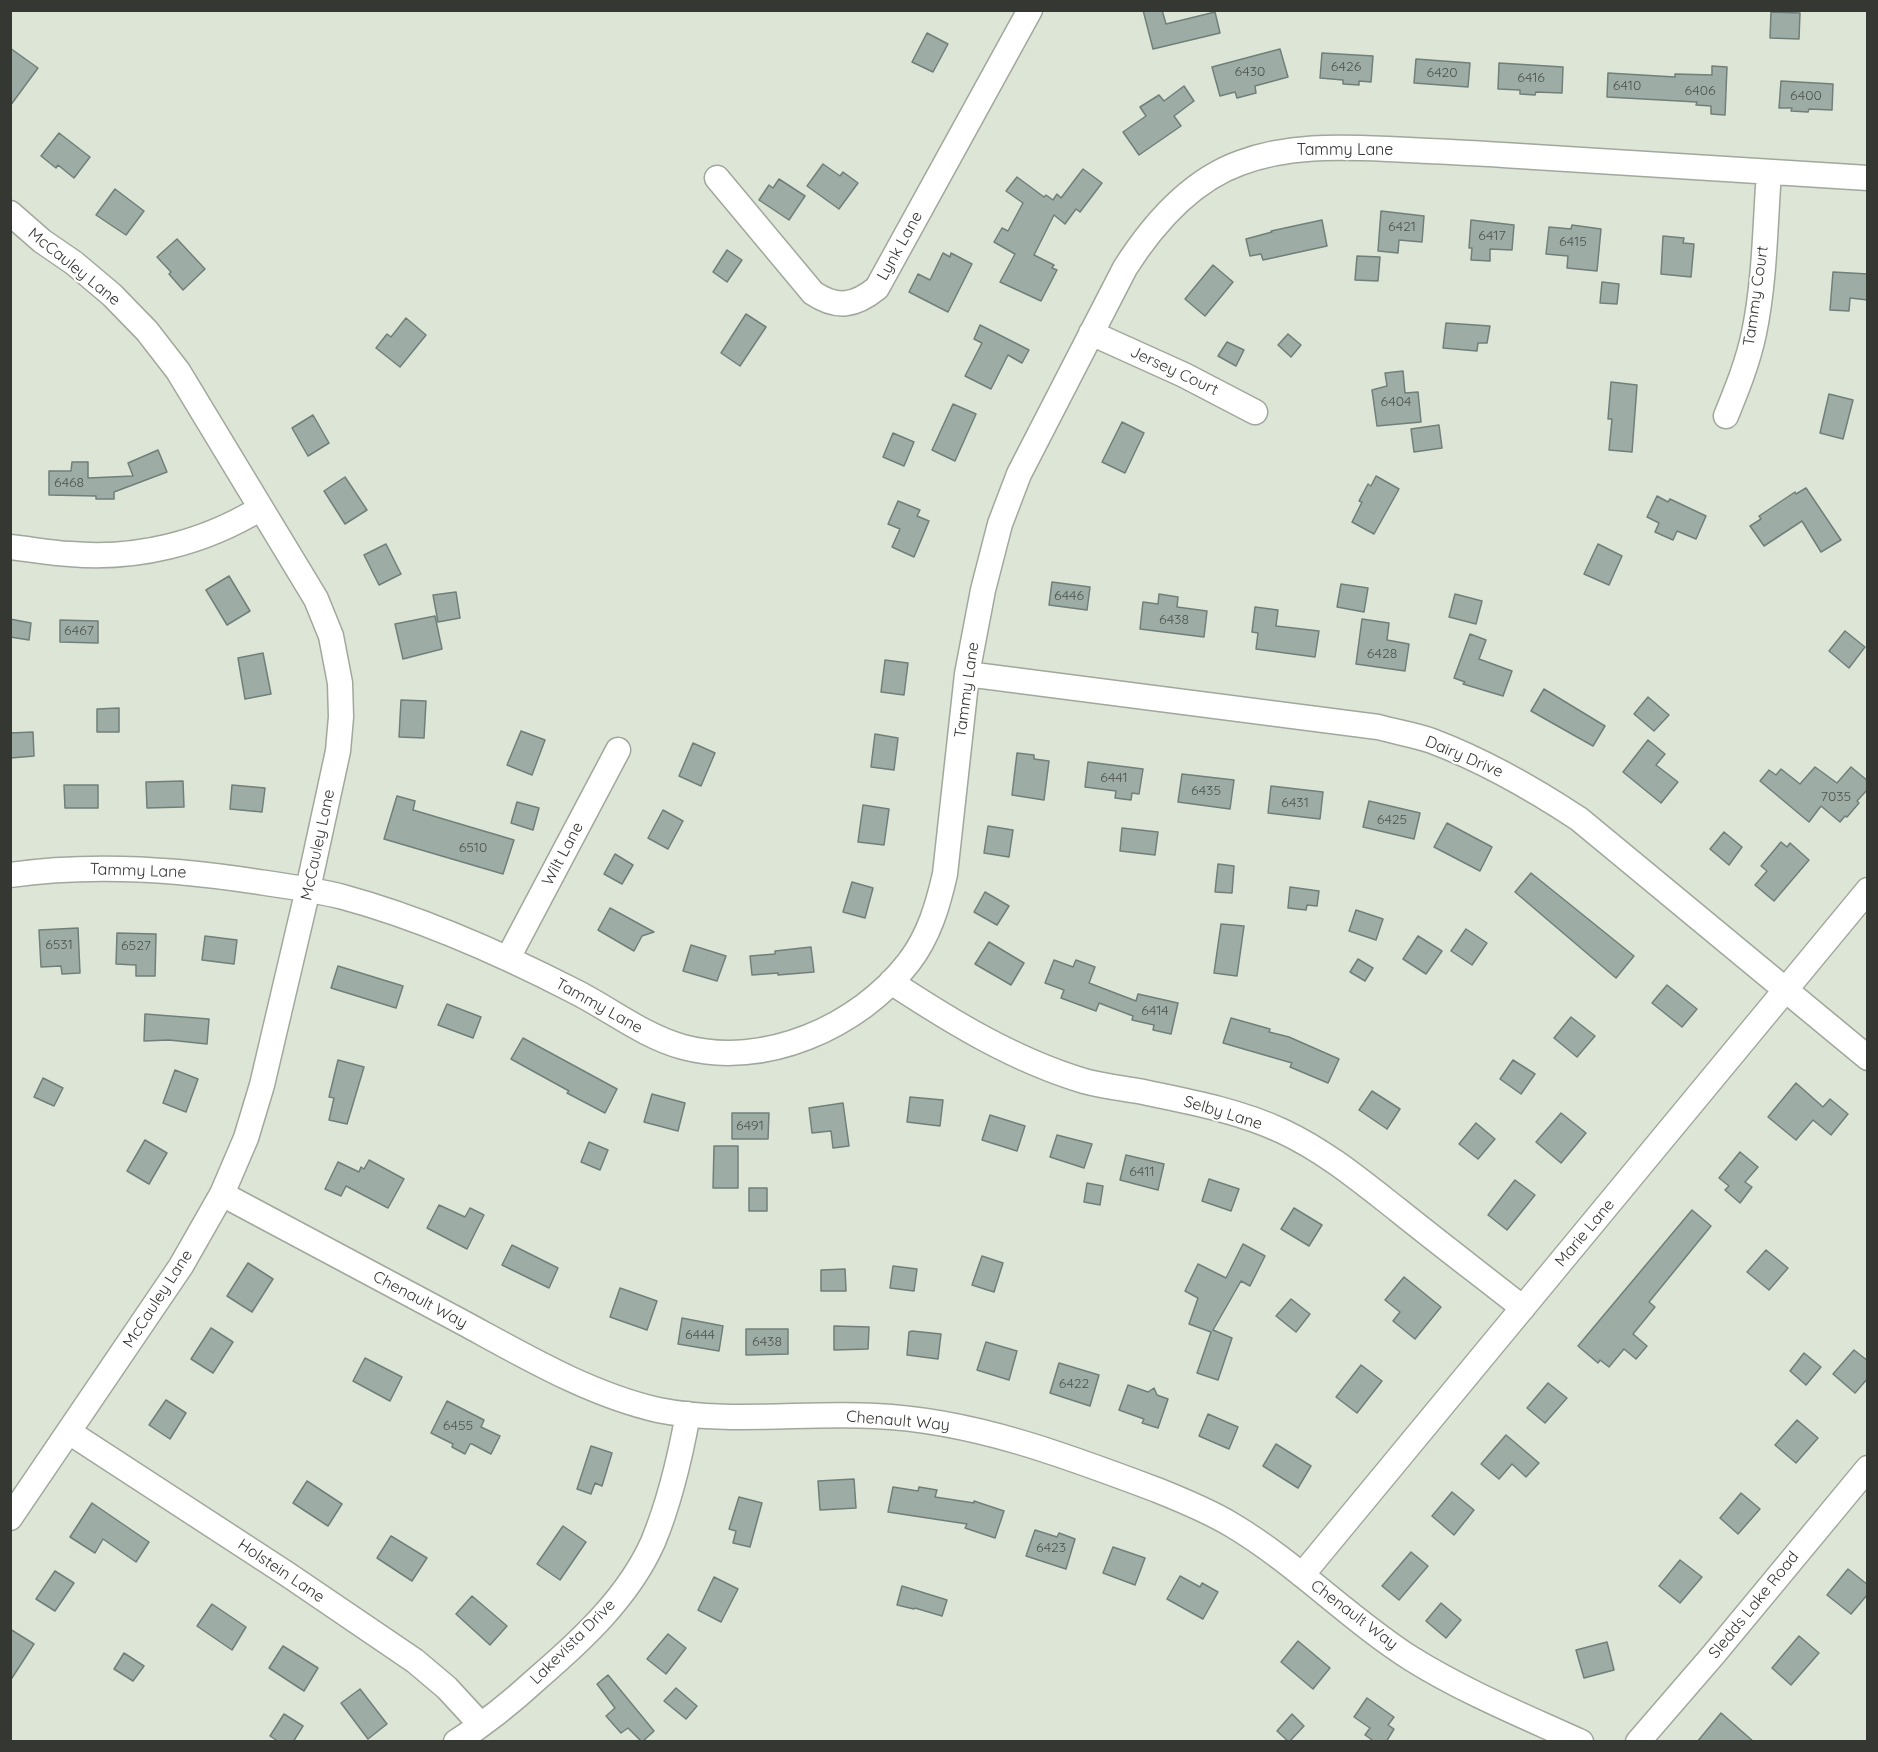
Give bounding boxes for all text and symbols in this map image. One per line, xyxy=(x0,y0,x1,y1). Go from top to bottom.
house number: 6426 xyxy=(1331,59,1361,75)
house number: 6430 xyxy=(1235,64,1265,80)
house number: 6420 xyxy=(1426,65,1458,81)
house number: 6416 xyxy=(1517,70,1545,86)
house number: 6410 xyxy=(1613,78,1641,94)
house number: 6406 xyxy=(1685,83,1715,99)
house number: 6400 xyxy=(1790,88,1822,104)
street label: Tammy Lane xyxy=(1297,140,1393,160)
street label: Lynk Lane xyxy=(873,208,927,284)
house number: 6421 xyxy=(1388,219,1416,235)
street label: McCauley Lane xyxy=(24,224,124,310)
house number: 6417 xyxy=(1478,228,1506,244)
house number: 6415 xyxy=(1559,234,1587,250)
street label: Tammy Court xyxy=(1739,245,1773,347)
street label: Jersey Court xyxy=(1127,342,1221,400)
house number: 6404 xyxy=(1381,394,1411,410)
house number: 6468 xyxy=(54,475,84,491)
house number: 6446 xyxy=(1054,588,1084,604)
house number: 6438 xyxy=(1159,612,1189,628)
house number: 6467 xyxy=(64,623,94,639)
street label: Tammy Lane xyxy=(951,641,983,739)
house number: 6428 xyxy=(1367,646,1397,662)
street label: Dairy Drive xyxy=(1422,732,1506,782)
house number: 6441 xyxy=(1100,770,1128,786)
house number: 6435 xyxy=(1191,783,1221,799)
street label: McCauley Lane xyxy=(297,788,339,902)
house number: 7035 xyxy=(1821,789,1851,805)
house number: 6431 xyxy=(1281,795,1309,811)
house number: 6425 xyxy=(1377,812,1407,828)
street label: Wilt Lane xyxy=(538,819,588,889)
house number: 6510 xyxy=(459,840,487,856)
street label: Tammy Lane xyxy=(89,860,187,882)
house number: 6531 xyxy=(45,937,73,953)
house number: 6527 xyxy=(121,938,151,954)
street label: Tammy Lane xyxy=(552,974,646,1038)
house number: 6414 xyxy=(1141,1003,1169,1019)
street label: Selby Lane xyxy=(1181,1092,1265,1134)
house number: 6491 xyxy=(736,1118,764,1134)
house number: 6411 xyxy=(1129,1164,1155,1180)
street label: Marie Lane xyxy=(1551,1195,1619,1271)
street label: McCauley Lane xyxy=(119,1246,197,1352)
street label: Chenault Way xyxy=(370,1267,470,1333)
house number: 6444 xyxy=(685,1327,715,1343)
house number: 6438 xyxy=(752,1334,782,1350)
house number: 6422 xyxy=(1059,1376,1089,1392)
street label: Chenault Way xyxy=(845,1407,951,1435)
house number: 6455 xyxy=(443,1418,473,1434)
street label: Holstein Lane xyxy=(234,1535,328,1607)
house number: 6423 xyxy=(1036,1540,1066,1556)
street label: Sledds Lake Road xyxy=(1705,1548,1803,1662)
street label: Chenault Way xyxy=(1307,1576,1401,1654)
street label: Lakevista Drive xyxy=(526,1595,620,1689)

